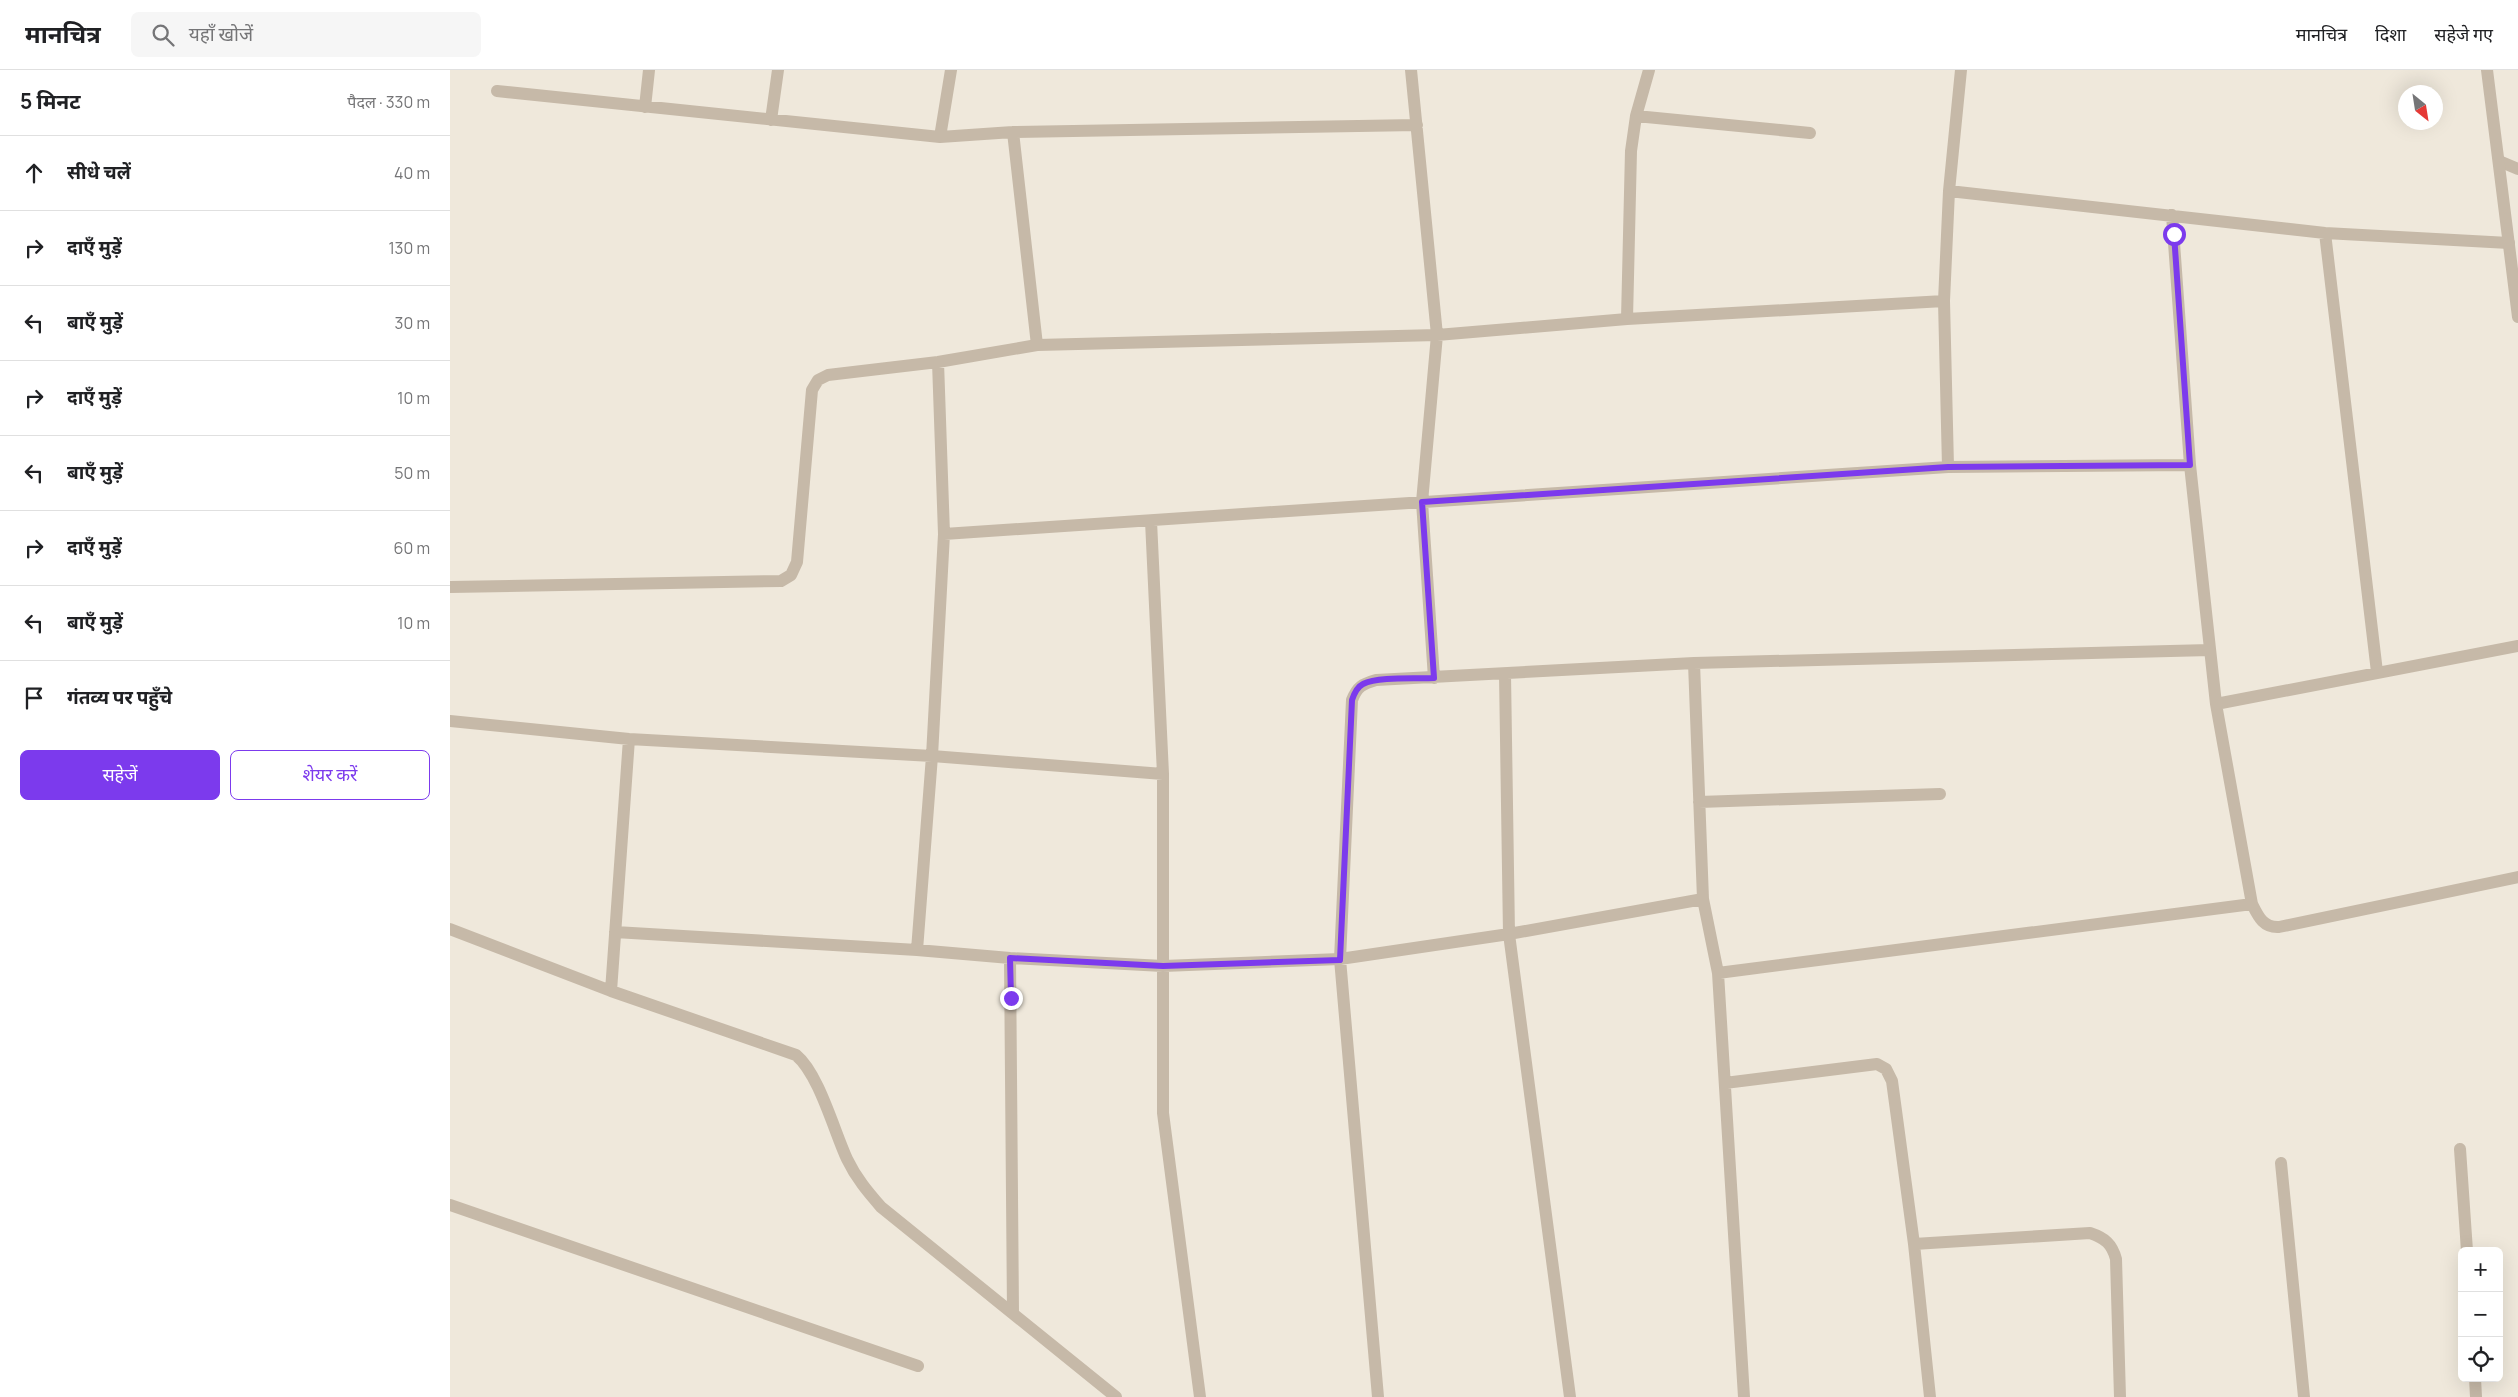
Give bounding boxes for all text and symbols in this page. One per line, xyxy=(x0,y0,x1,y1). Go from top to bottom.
search box xyxy=(131,12,481,57)
text: मानचित्र xyxy=(25,17,101,50)
icon: search xyxy=(149,21,177,49)
text: यहाँ खोजें xyxy=(189,21,253,47)
text: मानचित्र xyxy=(2296,22,2347,46)
text: दिशा xyxy=(2375,22,2406,46)
text: सहेजे गए xyxy=(2434,22,2493,46)
north arrow xyxy=(2398,85,2443,130)
text: 5 मिनट xyxy=(20,87,81,115)
text: पैदल · 330 m xyxy=(347,91,430,113)
icon: ahead xyxy=(20,159,48,187)
text: सीधे चलें xyxy=(67,159,131,185)
text: 40 m xyxy=(394,162,430,184)
route start xyxy=(2163,223,2186,246)
icon: right xyxy=(20,234,48,262)
text: दाएँ मुड़ें xyxy=(67,234,122,260)
text: 130 m xyxy=(388,237,430,259)
icon: left xyxy=(20,309,48,337)
text: बाएँ मुड़ें xyxy=(67,309,123,335)
text: 30 m xyxy=(395,312,430,334)
icon: right xyxy=(20,384,48,412)
text: दाएँ मुड़ें xyxy=(67,384,122,410)
text: 10 m xyxy=(397,387,430,409)
icon: left xyxy=(20,459,48,487)
text: बाएँ मुड़ें xyxy=(67,459,123,485)
text: 50 m xyxy=(394,462,430,484)
icon: right xyxy=(20,534,48,562)
text: दाएँ मुड़ें xyxy=(67,534,122,560)
text: 60 m xyxy=(394,537,430,559)
icon: left xyxy=(20,609,48,637)
text: बाएँ मुड़ें xyxy=(67,609,123,635)
text: 10 m xyxy=(397,612,430,634)
icon: arrive xyxy=(20,684,48,712)
text: गंतव्य पर पहुँचे xyxy=(67,684,172,710)
button: सहेजें xyxy=(20,750,220,800)
button: शेयर करें xyxy=(230,750,430,800)
route end xyxy=(1000,987,1023,1010)
map controls xyxy=(2458,1247,2503,1382)
button: + xyxy=(2458,1247,2503,1292)
button: − xyxy=(2458,1292,2503,1337)
button: locate xyxy=(2458,1337,2503,1382)

